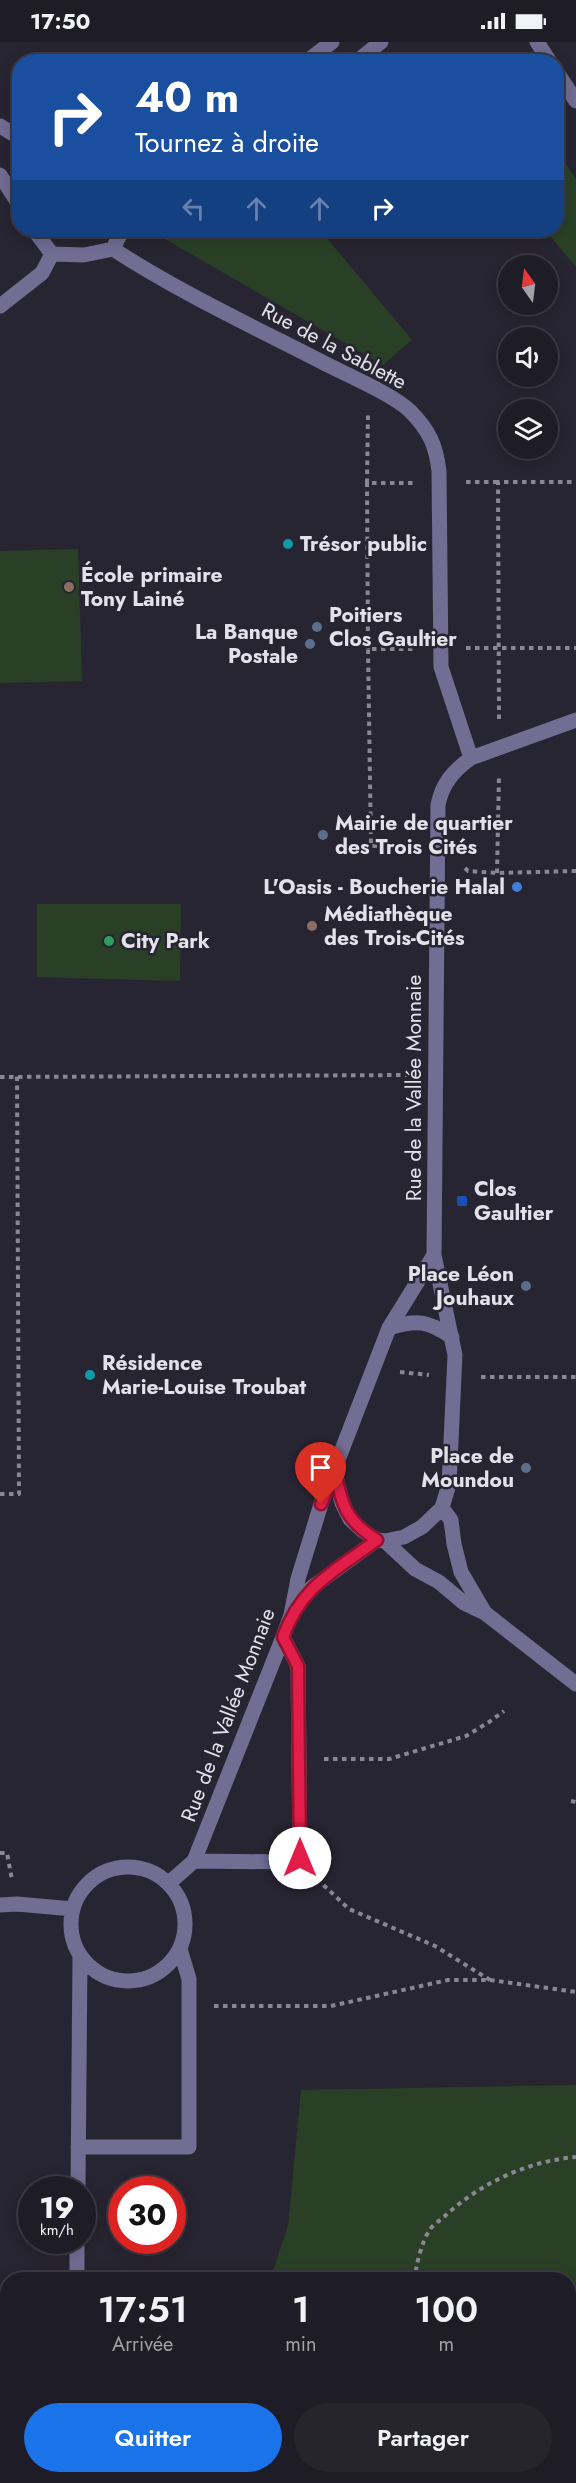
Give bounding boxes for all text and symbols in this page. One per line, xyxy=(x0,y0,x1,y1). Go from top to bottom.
text: 17:50 xyxy=(30,5,90,37)
text: 40 m xyxy=(135,67,239,128)
icon: right xyxy=(36,78,114,156)
text: Tournez à droite xyxy=(135,123,319,162)
icon: left xyxy=(177,192,210,225)
icon: ahead xyxy=(240,192,273,225)
icon: ahead xyxy=(303,192,336,225)
icon: right xyxy=(366,192,399,225)
north arrow xyxy=(498,255,558,315)
map controls xyxy=(498,255,558,459)
street label: Rue de la Sablette xyxy=(256,295,412,397)
button: sound xyxy=(498,327,558,387)
button: layers xyxy=(498,399,558,459)
place label: Trésor public xyxy=(300,529,427,559)
marker: Trésor public xyxy=(281,537,295,551)
place label: École primaire Tony Lainé xyxy=(81,560,223,614)
marker: École primaire Tony Lainé xyxy=(62,580,76,594)
place label: Poitiers Clos Gaultier xyxy=(329,600,457,654)
place label: La Banque Postale xyxy=(195,617,298,671)
marker: Poitiers Clos Gaultier xyxy=(310,620,324,634)
marker: La Banque Postale xyxy=(303,637,317,651)
place label: Mairie de quartier des Trois Cités xyxy=(335,808,513,862)
marker: Mairie de quartier des Trois Cités xyxy=(316,828,330,842)
place label: L'Oasis - Boucherie Halal xyxy=(263,872,505,902)
marker: L'Oasis - Boucherie Halal xyxy=(510,880,524,894)
place label: Médiathèque des Trois-Cités xyxy=(324,899,465,953)
marker: Médiathèque des Trois-Cités xyxy=(305,919,319,933)
place label: City Park xyxy=(121,926,210,956)
marker: City Park xyxy=(102,934,116,948)
street label: Rue de la Vallée Monnaie xyxy=(399,975,429,1201)
place label: Clos Gaultier xyxy=(474,1174,554,1228)
marker: Clos Gaultier xyxy=(455,1194,469,1208)
place label: Place Léon Jouhaux xyxy=(408,1259,515,1313)
marker: Place Léon Jouhaux xyxy=(519,1279,533,1293)
place label: Résidence Marie-Louise Troubat xyxy=(102,1348,307,1402)
marker: Résidence Marie-Louise Troubat xyxy=(83,1368,97,1382)
place label: Place de Moundou xyxy=(421,1441,514,1495)
pin xyxy=(295,1442,346,1504)
icon: arrive xyxy=(304,1451,337,1484)
marker: Place de Moundou xyxy=(519,1461,533,1475)
street label: Rue de la Vallée Monnaie xyxy=(173,1604,283,1826)
position arrow xyxy=(268,1826,332,1890)
speed limit sign: 30 xyxy=(108,2176,186,2254)
text: 19 xyxy=(39,2186,75,2229)
text: km/h xyxy=(40,2219,74,2241)
text: 17:51 xyxy=(98,2283,188,2335)
text: 1 xyxy=(292,2283,310,2335)
text: 100 xyxy=(414,2283,478,2335)
text: Arrivée xyxy=(112,2330,173,2359)
text: min xyxy=(285,2330,317,2359)
text: m xyxy=(438,2330,454,2359)
button: Quitter xyxy=(24,2403,282,2472)
button: Partager xyxy=(294,2403,552,2472)

